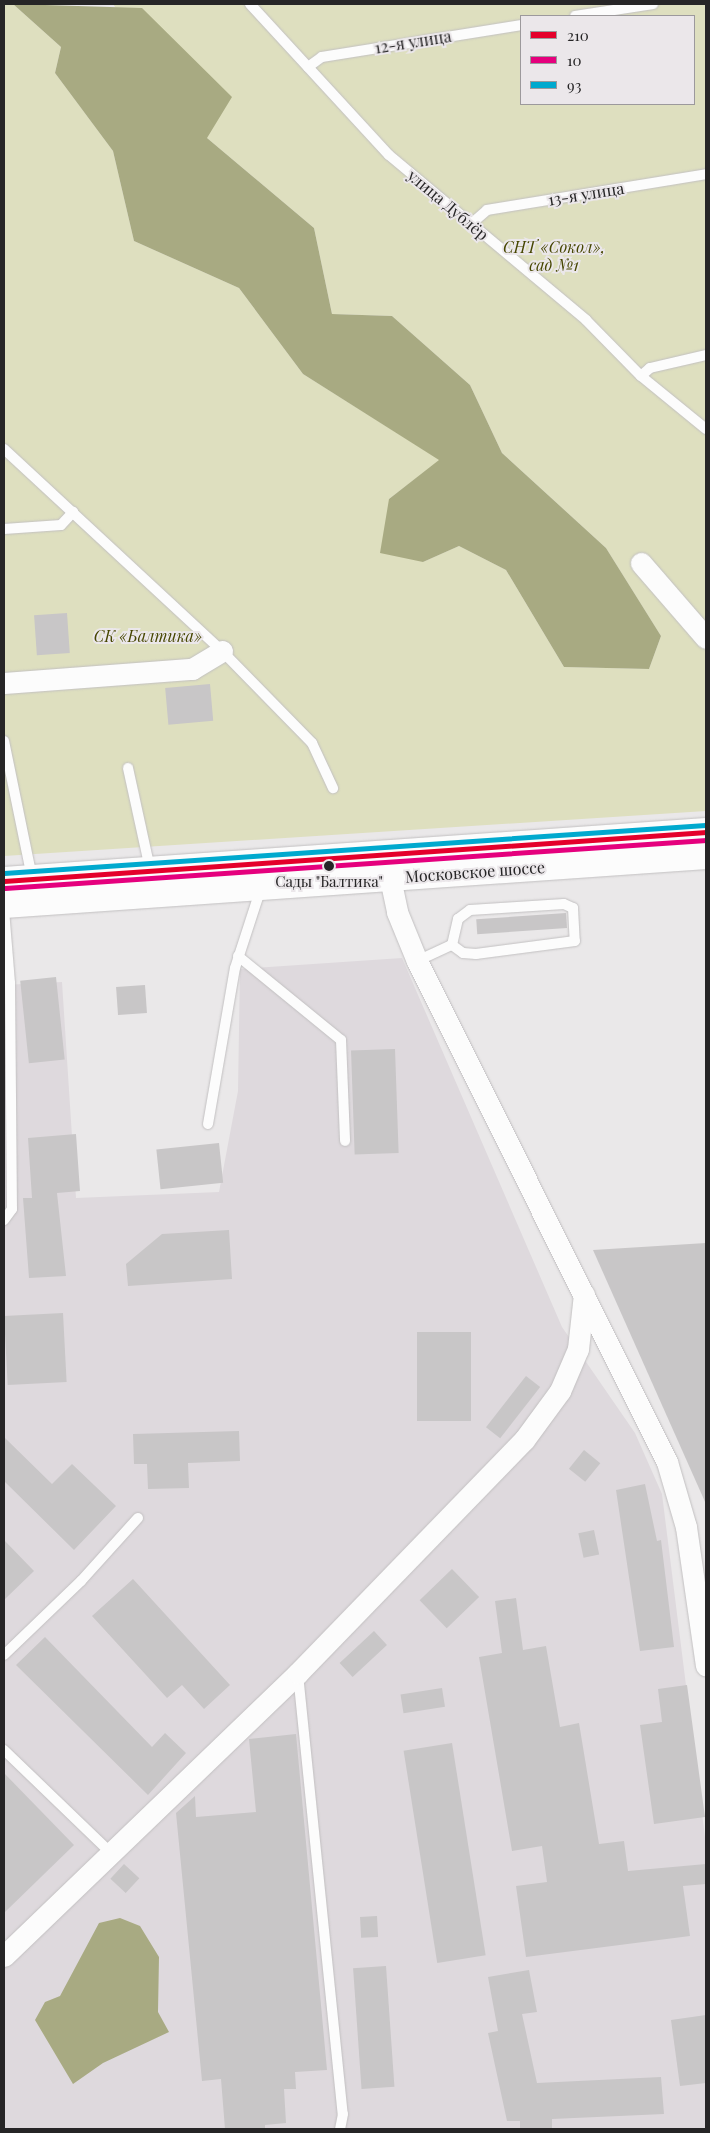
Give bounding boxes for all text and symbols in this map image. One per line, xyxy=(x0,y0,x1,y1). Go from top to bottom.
legend xyxy=(520,15,695,105)
text: 210 xyxy=(567,25,589,45)
street label: 12-я улица xyxy=(373,26,453,58)
text: 10 xyxy=(567,50,582,70)
text: 93 xyxy=(567,75,581,95)
street label: улица Дублёр xyxy=(404,166,492,244)
street label: 13-я улица xyxy=(547,179,625,209)
park label: СНТ «Сокол», сад №1 xyxy=(503,237,605,275)
park label: СК «Балтика» xyxy=(94,626,202,646)
street label: Московское шоссе xyxy=(404,858,546,886)
marker: Сады "Балтика" xyxy=(324,861,334,871)
place label: Сады "Балтика" xyxy=(275,873,383,891)

